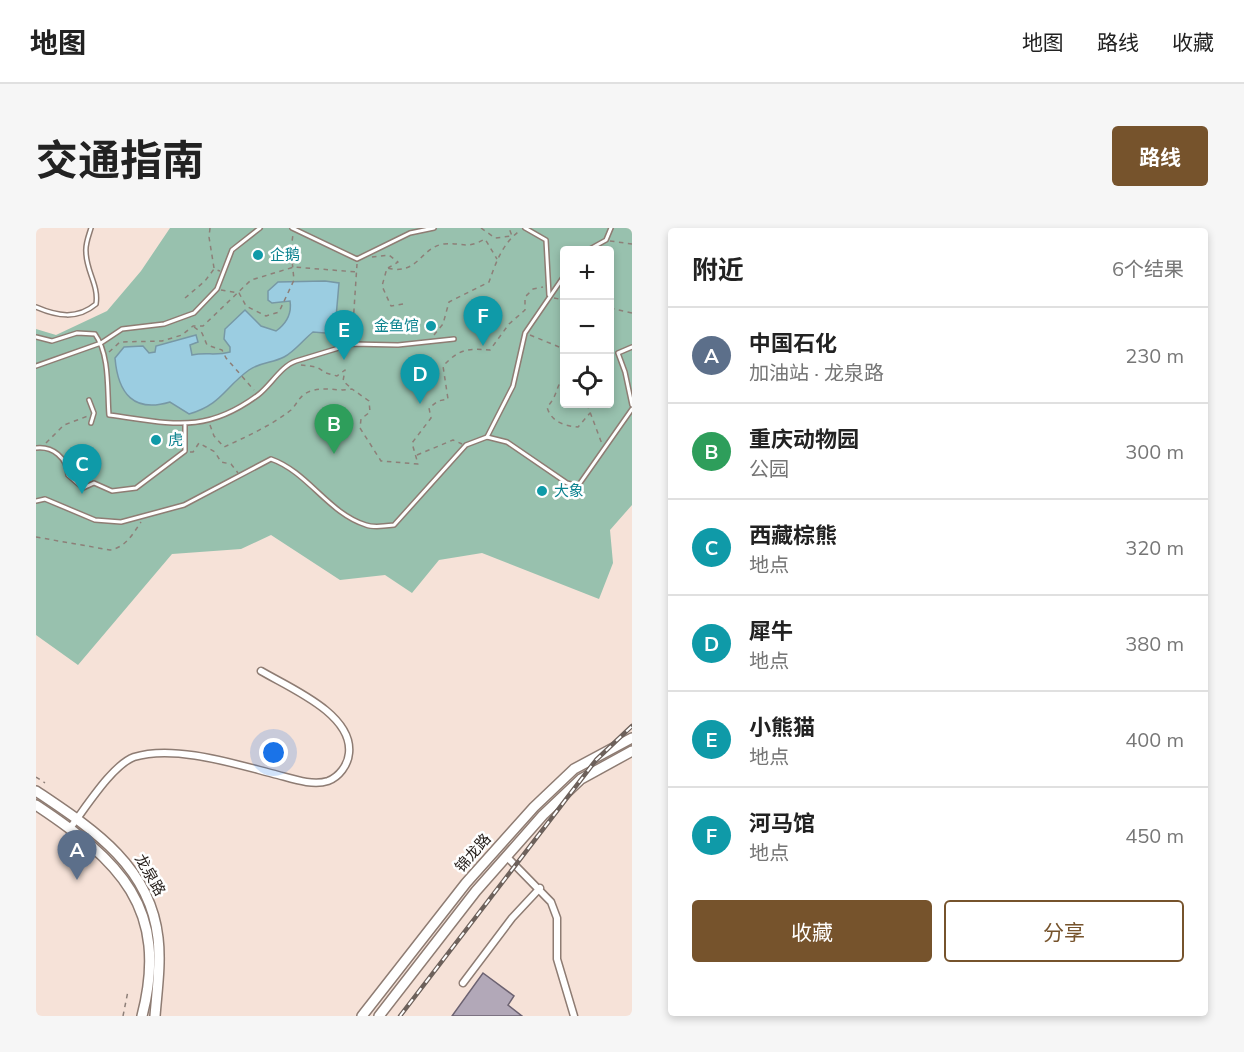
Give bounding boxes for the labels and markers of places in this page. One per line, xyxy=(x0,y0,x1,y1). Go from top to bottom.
place label: 企鹅 xyxy=(270,245,300,264)
marker: 企鹅 xyxy=(251,248,265,262)
pin: F xyxy=(464,296,502,346)
pin: E xyxy=(324,310,364,360)
place label: 金鱼馆 xyxy=(374,316,419,335)
marker: 金鱼馆 xyxy=(424,319,438,333)
pin: D xyxy=(400,354,440,404)
pin: B xyxy=(314,404,354,454)
place label: 虎 xyxy=(168,430,183,449)
marker: 虎 xyxy=(149,433,163,447)
pin: C xyxy=(62,444,102,494)
place label: 大象 xyxy=(554,481,584,500)
marker: 大象 xyxy=(535,484,549,498)
pin: A xyxy=(58,830,96,880)

